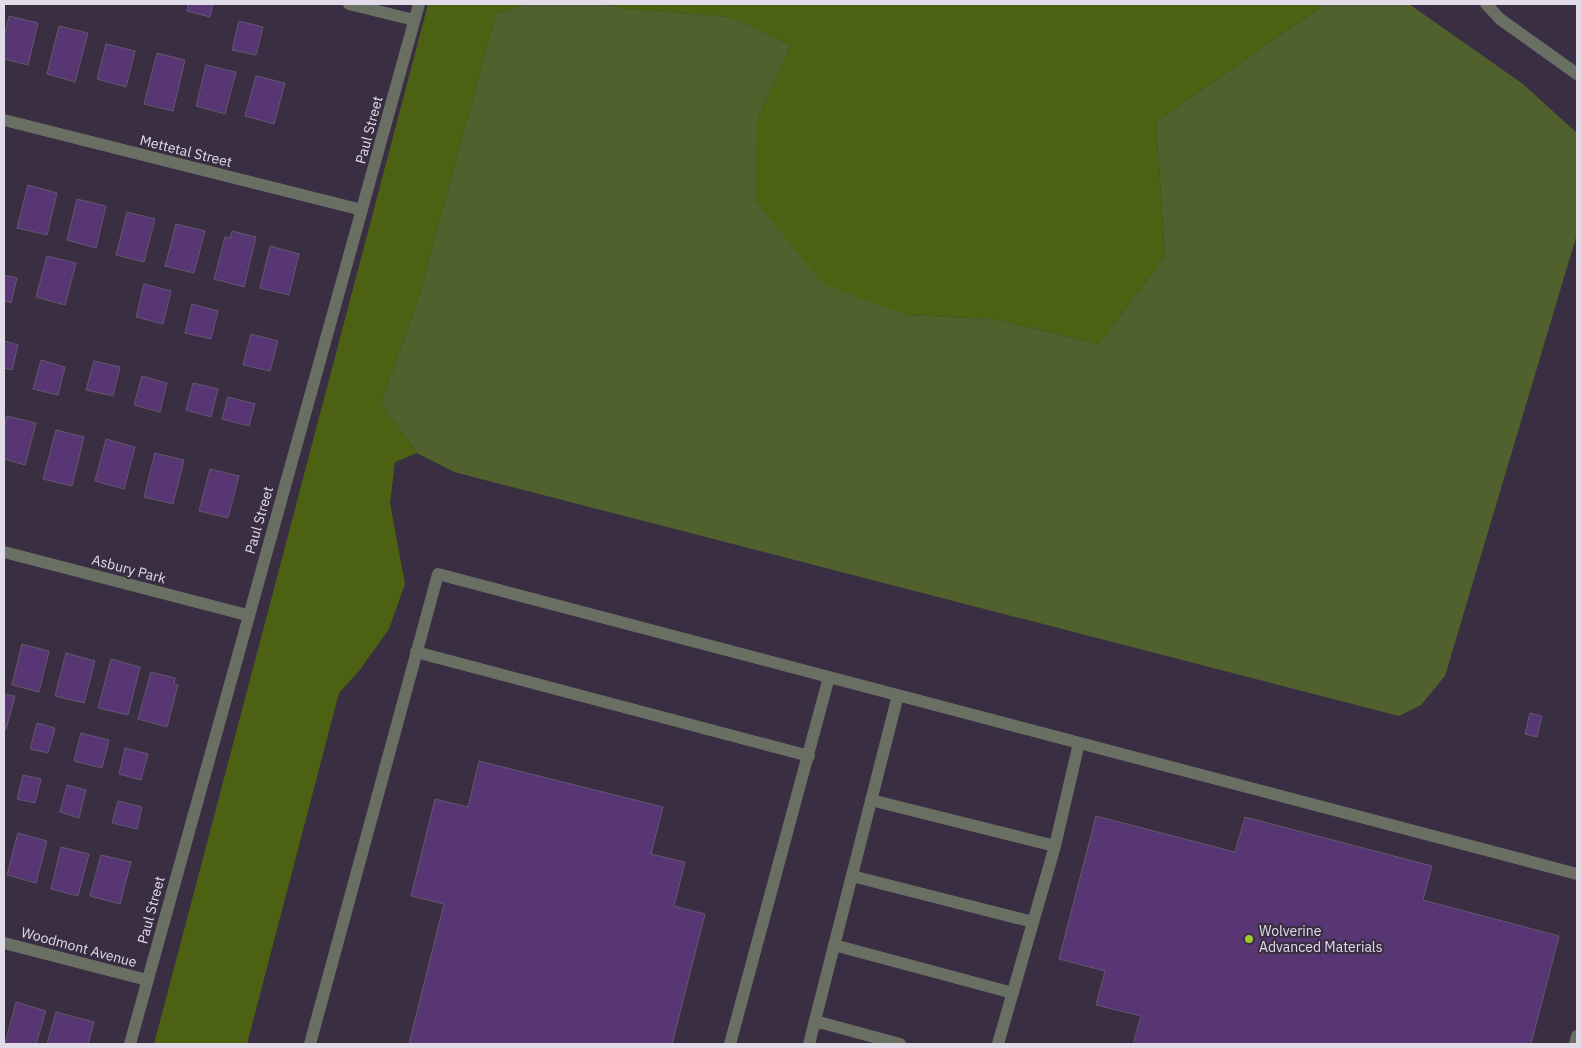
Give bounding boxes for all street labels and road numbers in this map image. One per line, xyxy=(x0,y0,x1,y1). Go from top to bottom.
street label: Paul Street xyxy=(351,94,387,166)
street label: Mettetal Street xyxy=(138,131,234,171)
street label: Paul Street xyxy=(241,484,277,556)
street label: Asbury Park xyxy=(90,550,169,588)
street label: Paul Street xyxy=(133,874,169,946)
street label: Woodmont Avenue xyxy=(19,923,139,971)

